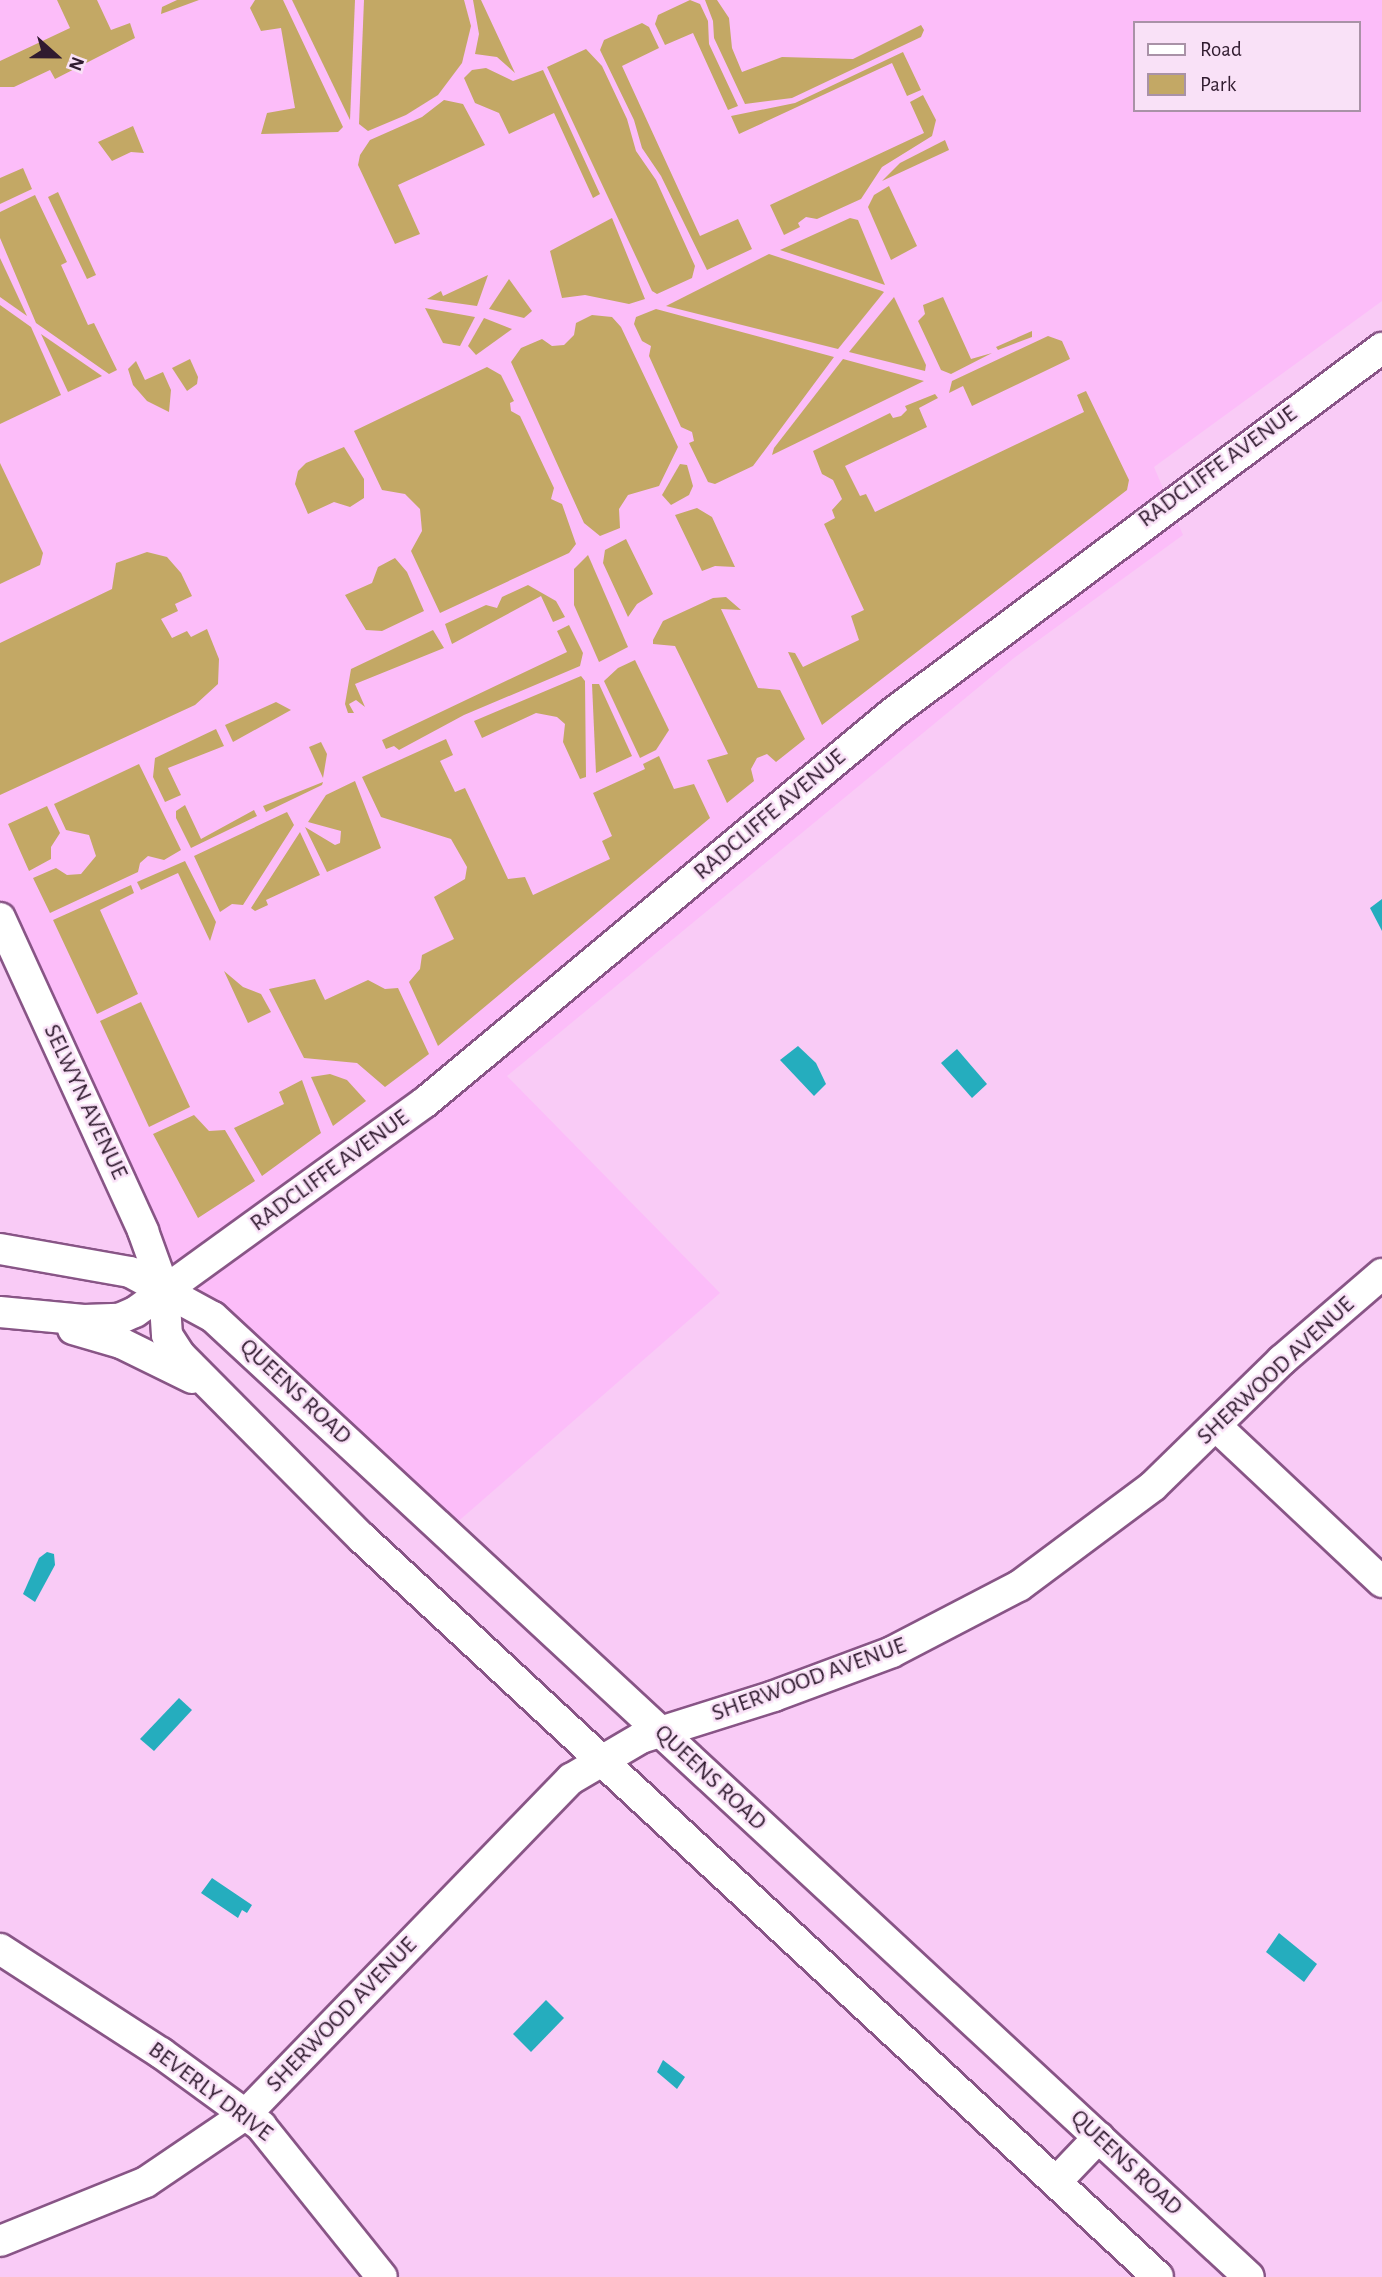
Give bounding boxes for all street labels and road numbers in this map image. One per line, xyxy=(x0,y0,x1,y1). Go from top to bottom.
street label: RADCLIFFE AVENUE xyxy=(1133,400,1303,534)
street label: RADCLIFFE AVENUE xyxy=(688,743,852,887)
street label: SELWYN AVENUE xyxy=(37,1020,133,1184)
street label: RADCLIFFE AVENUE xyxy=(245,1104,415,1238)
street label: SHERWOOD AVENUE xyxy=(1191,1291,1361,1451)
street label: QUEENS ROAD xyxy=(233,1333,357,1451)
street label: SHERWOOD AVENUE xyxy=(708,1631,910,1729)
street label: QUEENS ROAD xyxy=(648,1719,772,1837)
street label: SHERWOOD AVENUE xyxy=(261,1931,423,2099)
street label: BEVERLY DRIVE xyxy=(142,2036,278,2148)
street label: QUEENS ROAD xyxy=(1064,2104,1188,2222)

